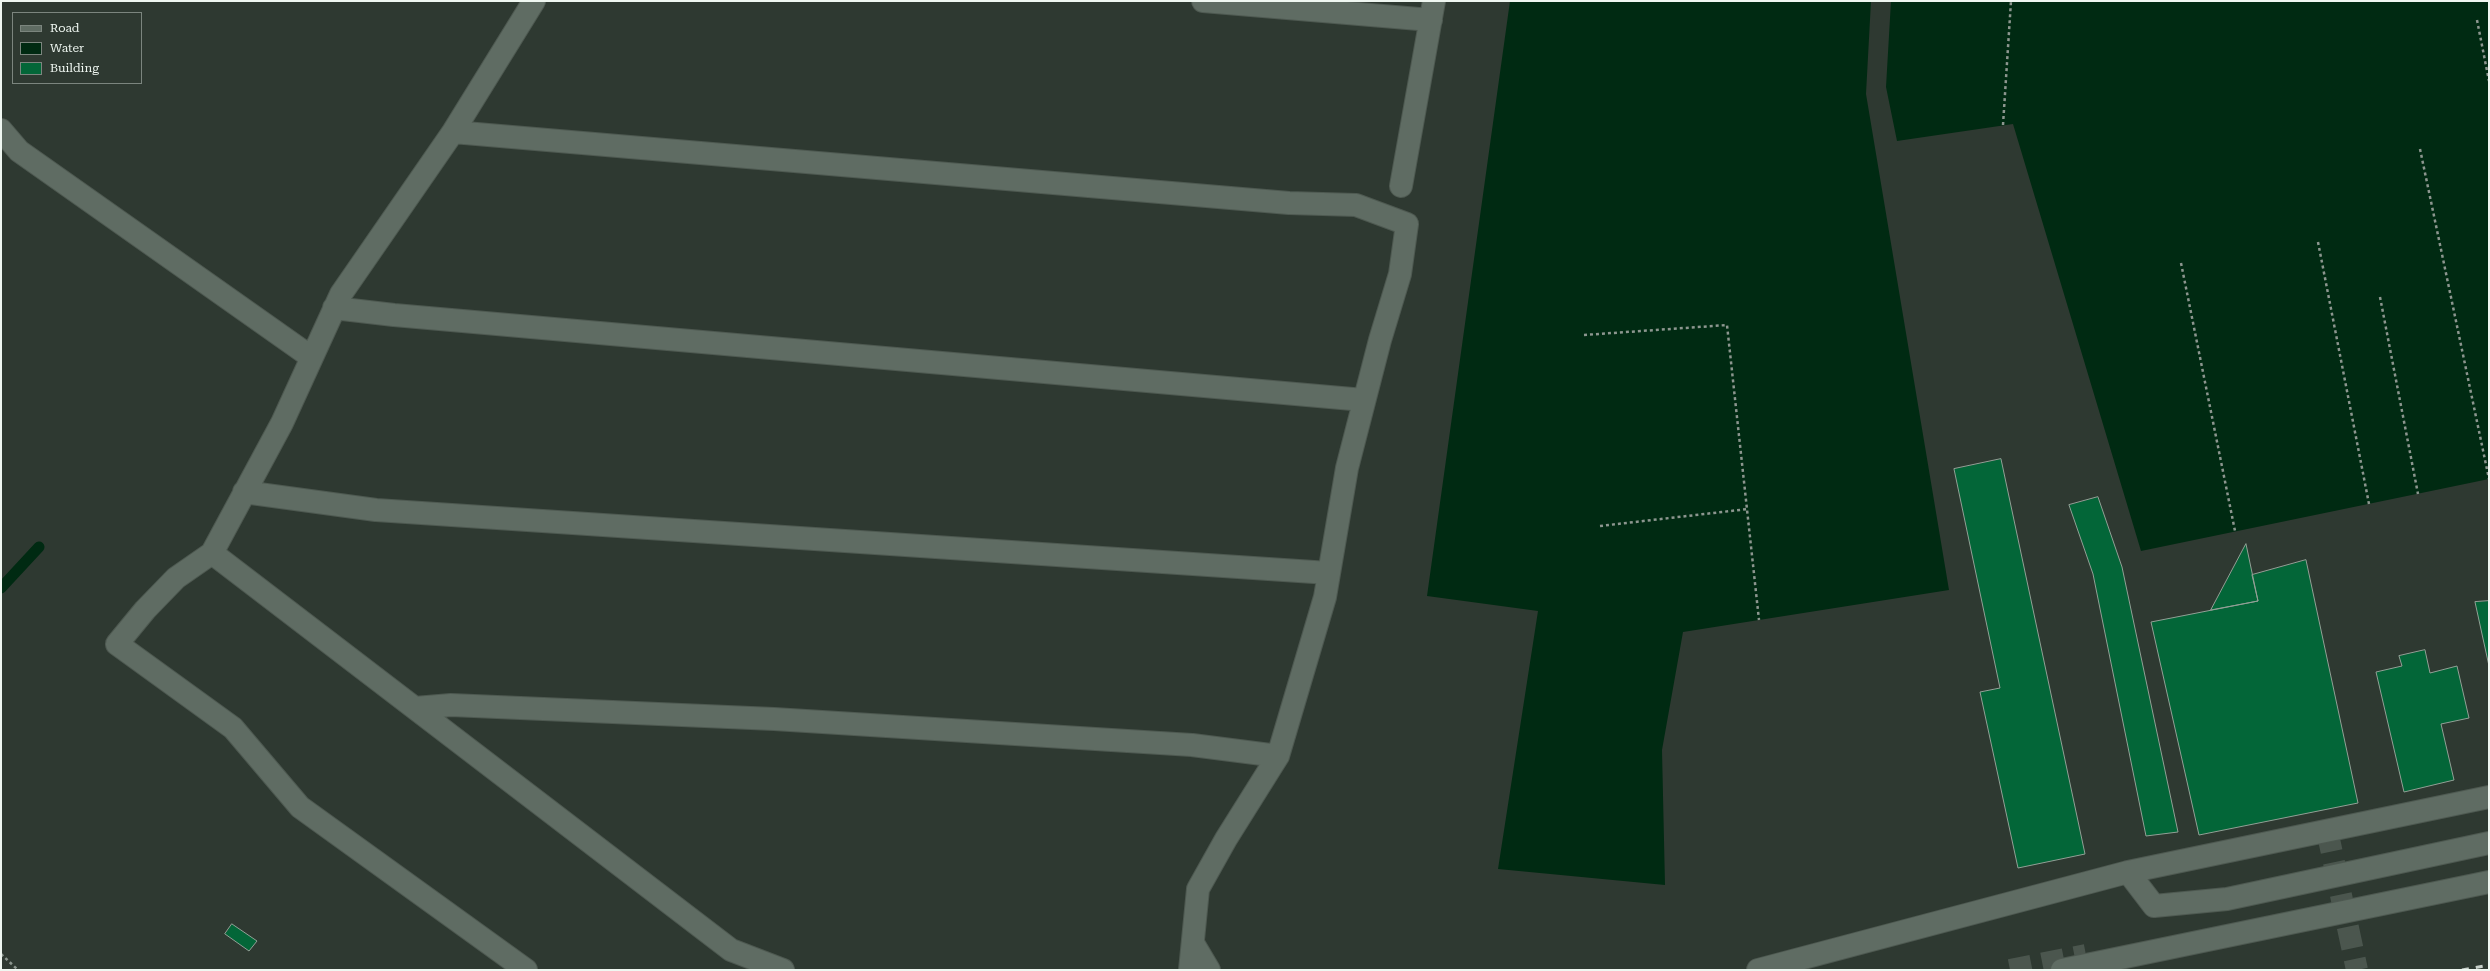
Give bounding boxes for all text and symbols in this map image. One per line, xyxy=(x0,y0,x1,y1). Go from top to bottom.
legend xyxy=(12,12,142,84)
text: Road xyxy=(50,21,79,35)
text: Water xyxy=(50,41,84,55)
text: Building xyxy=(50,61,99,75)

